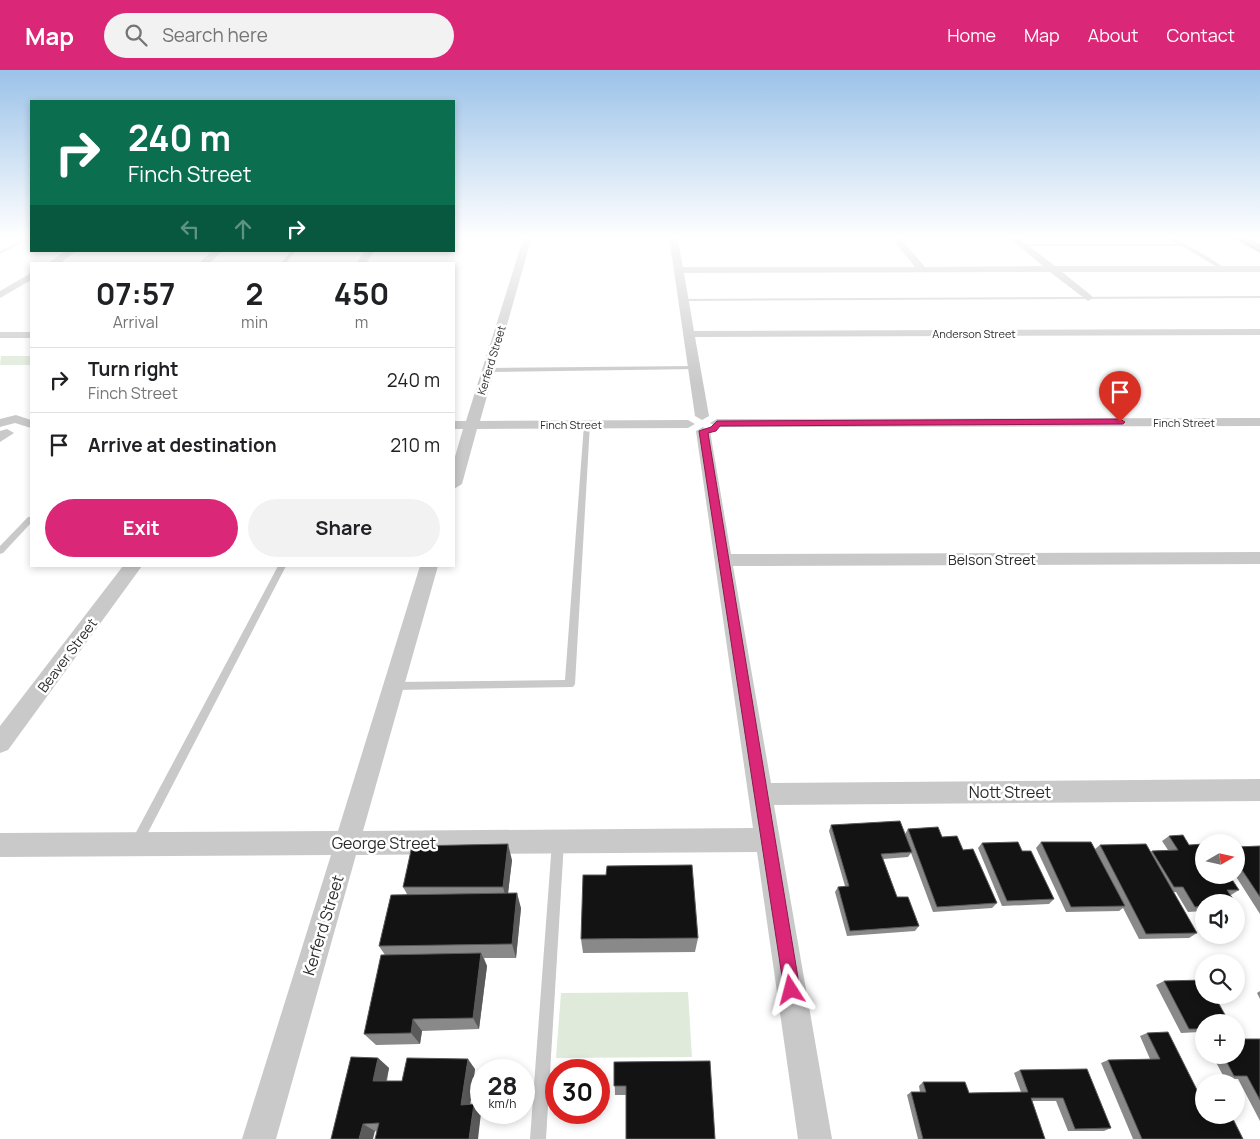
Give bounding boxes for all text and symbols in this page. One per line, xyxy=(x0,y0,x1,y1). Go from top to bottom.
search box xyxy=(104,13,454,58)
text: Map xyxy=(25,19,74,52)
icon: search xyxy=(122,21,150,49)
text: Search here xyxy=(162,22,268,48)
text: Home xyxy=(947,23,996,47)
text: Map xyxy=(1024,23,1060,47)
text: About xyxy=(1088,23,1138,47)
text: Contact xyxy=(1166,23,1235,47)
text: 240 m xyxy=(128,114,231,162)
icon: right xyxy=(45,120,110,185)
text: Finch Street xyxy=(128,159,251,189)
icon: left xyxy=(176,215,204,243)
icon: ahead xyxy=(229,215,257,243)
icon: right xyxy=(282,215,310,243)
text: 07:57 xyxy=(96,273,175,314)
text: 2 xyxy=(246,273,263,314)
text: 450 xyxy=(334,273,389,314)
text: Arrival xyxy=(113,311,158,333)
text: min xyxy=(241,311,268,333)
text: m xyxy=(355,311,368,333)
street label: Kerferd Street xyxy=(473,324,509,396)
street label: Anderson Street xyxy=(932,326,1016,341)
text: Turn right xyxy=(88,356,178,382)
icon: right xyxy=(45,366,73,394)
text: 240 m xyxy=(387,367,440,393)
pin xyxy=(1099,371,1141,422)
icon: arrive xyxy=(1106,378,1134,406)
text: Finch Street xyxy=(88,382,178,404)
street label: Finch Street xyxy=(1153,415,1215,430)
street label: Finch Street xyxy=(540,417,602,432)
icon: arrive xyxy=(45,431,73,459)
text: Arrive at destination xyxy=(88,432,277,458)
text: 210 m xyxy=(390,432,440,458)
button: Exit xyxy=(45,499,238,557)
button: Share xyxy=(248,499,440,557)
street label: Belson Street xyxy=(948,550,1036,569)
street label: Beaver Street xyxy=(33,614,101,696)
street label: Nott Street xyxy=(969,781,1051,803)
street label: George Street xyxy=(332,832,436,854)
north arrow xyxy=(1195,834,1245,884)
map controls xyxy=(1195,834,1245,1124)
street label: Kerferd Street xyxy=(297,872,349,978)
button: sound xyxy=(1195,894,1245,944)
button: search xyxy=(1195,954,1245,1004)
position arrow xyxy=(764,963,816,1015)
button: + xyxy=(1195,1014,1245,1064)
speed limit sign: 30 xyxy=(545,1059,610,1124)
text: 28 xyxy=(487,1068,518,1103)
button: − xyxy=(1195,1074,1245,1124)
text: km/h xyxy=(489,1095,516,1112)

